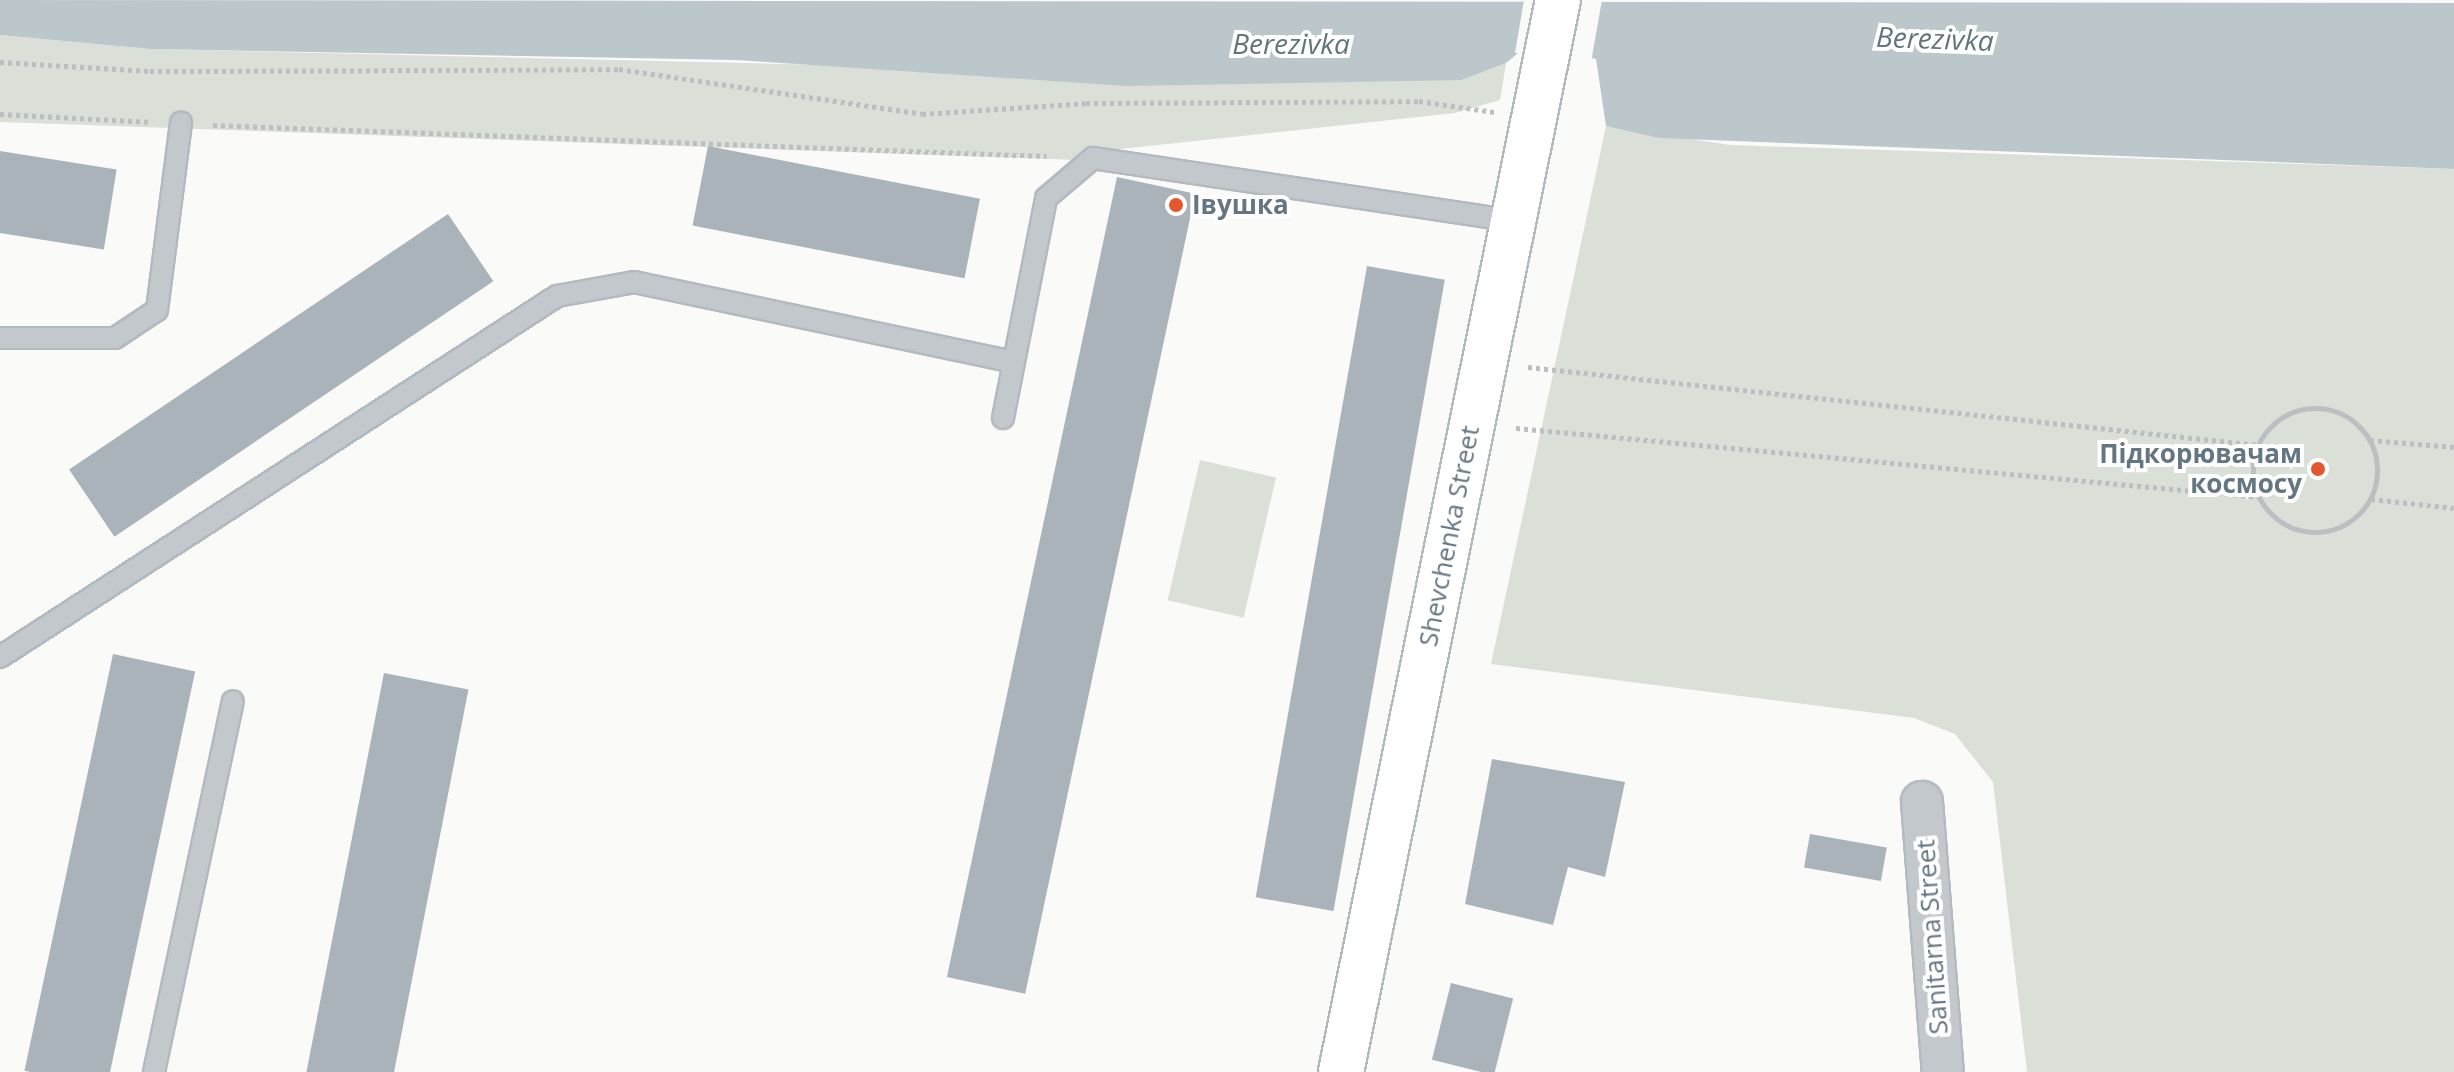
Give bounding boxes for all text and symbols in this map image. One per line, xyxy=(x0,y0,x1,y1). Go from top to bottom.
water label: Berezivka xyxy=(1876,19,1994,57)
water label: Berezivka xyxy=(1232,26,1350,60)
place label: Івушка xyxy=(1192,189,1289,221)
marker: Івушка xyxy=(1167,196,1185,214)
street label: Shevchenka Street xyxy=(1412,423,1486,649)
place label: Підкорювачам космосу xyxy=(2099,438,2302,500)
marker: Підкорювачам космосу xyxy=(2309,460,2327,478)
street label: Sanitarna Street xyxy=(1910,838,1954,1036)

